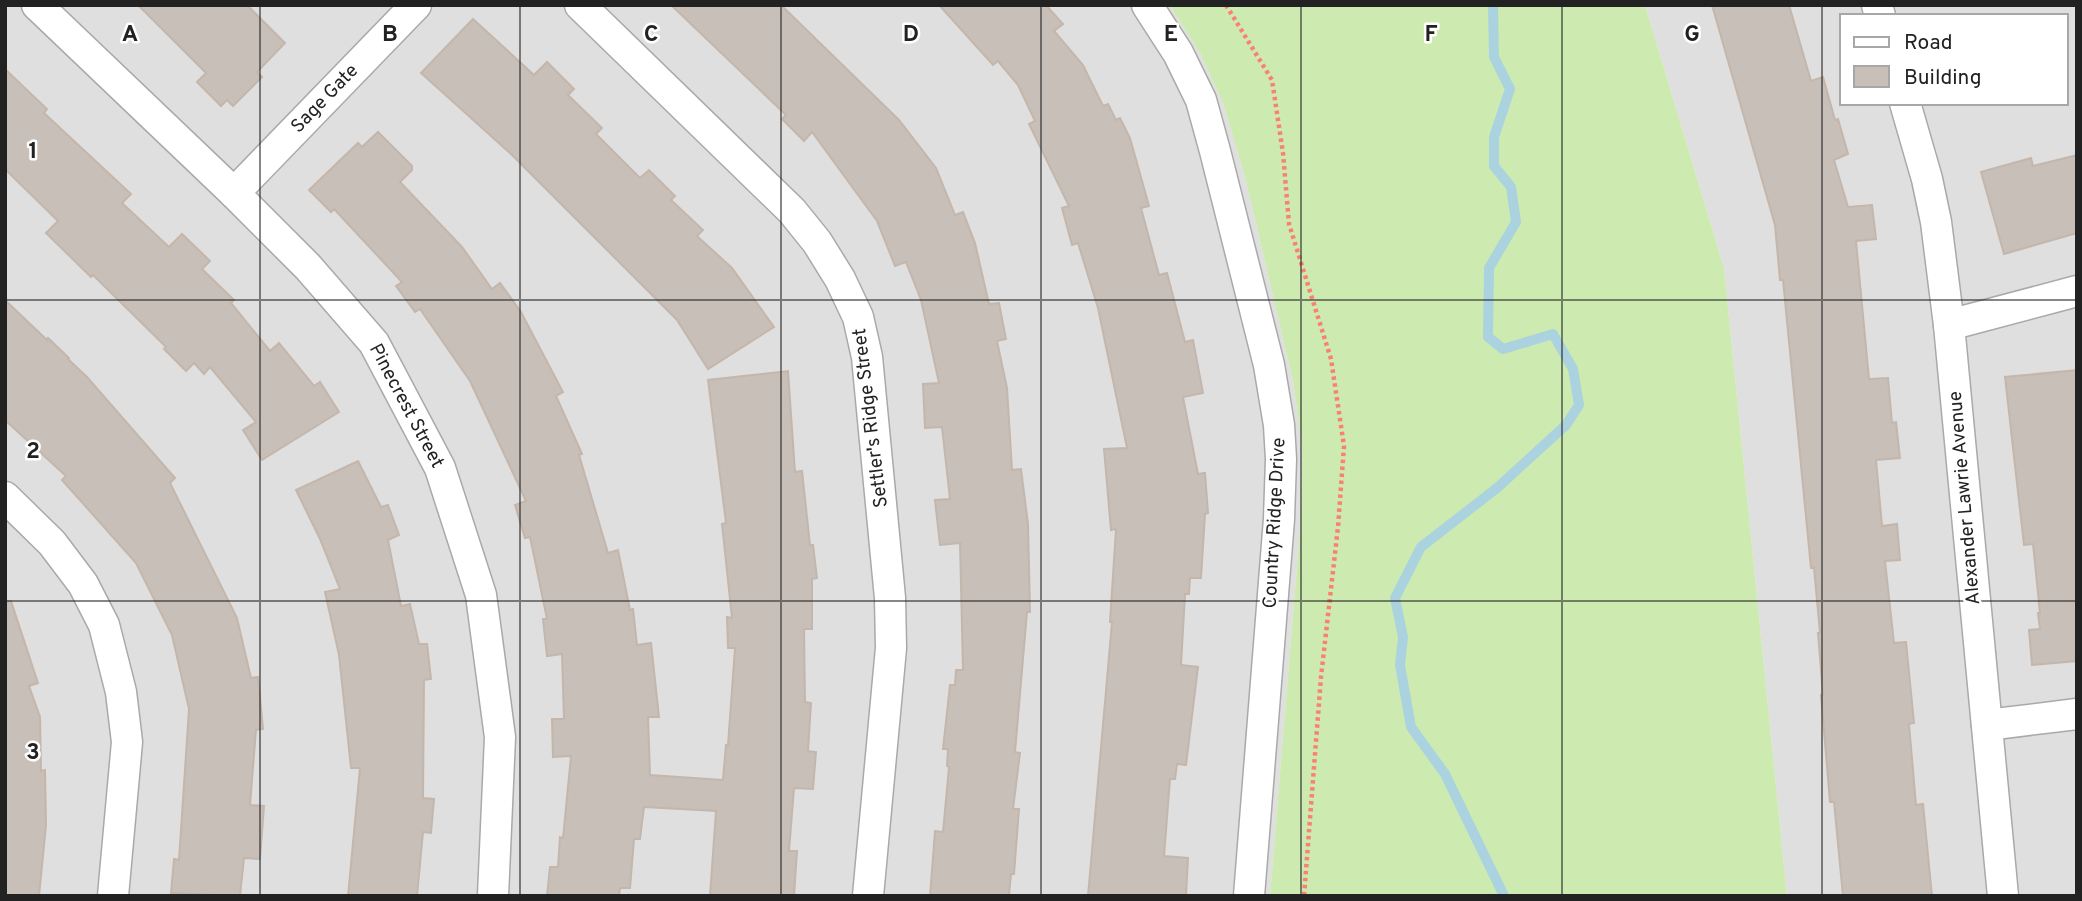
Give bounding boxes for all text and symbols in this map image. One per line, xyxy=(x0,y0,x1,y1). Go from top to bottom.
legend xyxy=(1840,14,2068,105)
text: A xyxy=(122,21,138,50)
text: B xyxy=(382,21,398,50)
text: C xyxy=(644,21,658,50)
text: D xyxy=(903,21,919,50)
text: E xyxy=(1164,21,1178,50)
text: F xyxy=(1424,21,1438,50)
text: G xyxy=(1684,21,1700,50)
text: Road xyxy=(1904,30,1953,57)
street label: Sage Gate xyxy=(286,59,364,139)
text: Building xyxy=(1904,65,1982,92)
text: 1 xyxy=(28,138,38,167)
street label: Settler's Ridge Street xyxy=(848,327,894,509)
street label: Pinecrest Street xyxy=(363,340,449,472)
street label: Alexander Lawrie Avenue xyxy=(1944,390,1986,606)
street label: Country Ridge Drive xyxy=(1259,437,1291,609)
text: 2 xyxy=(26,438,40,467)
text: 3 xyxy=(26,739,40,768)

